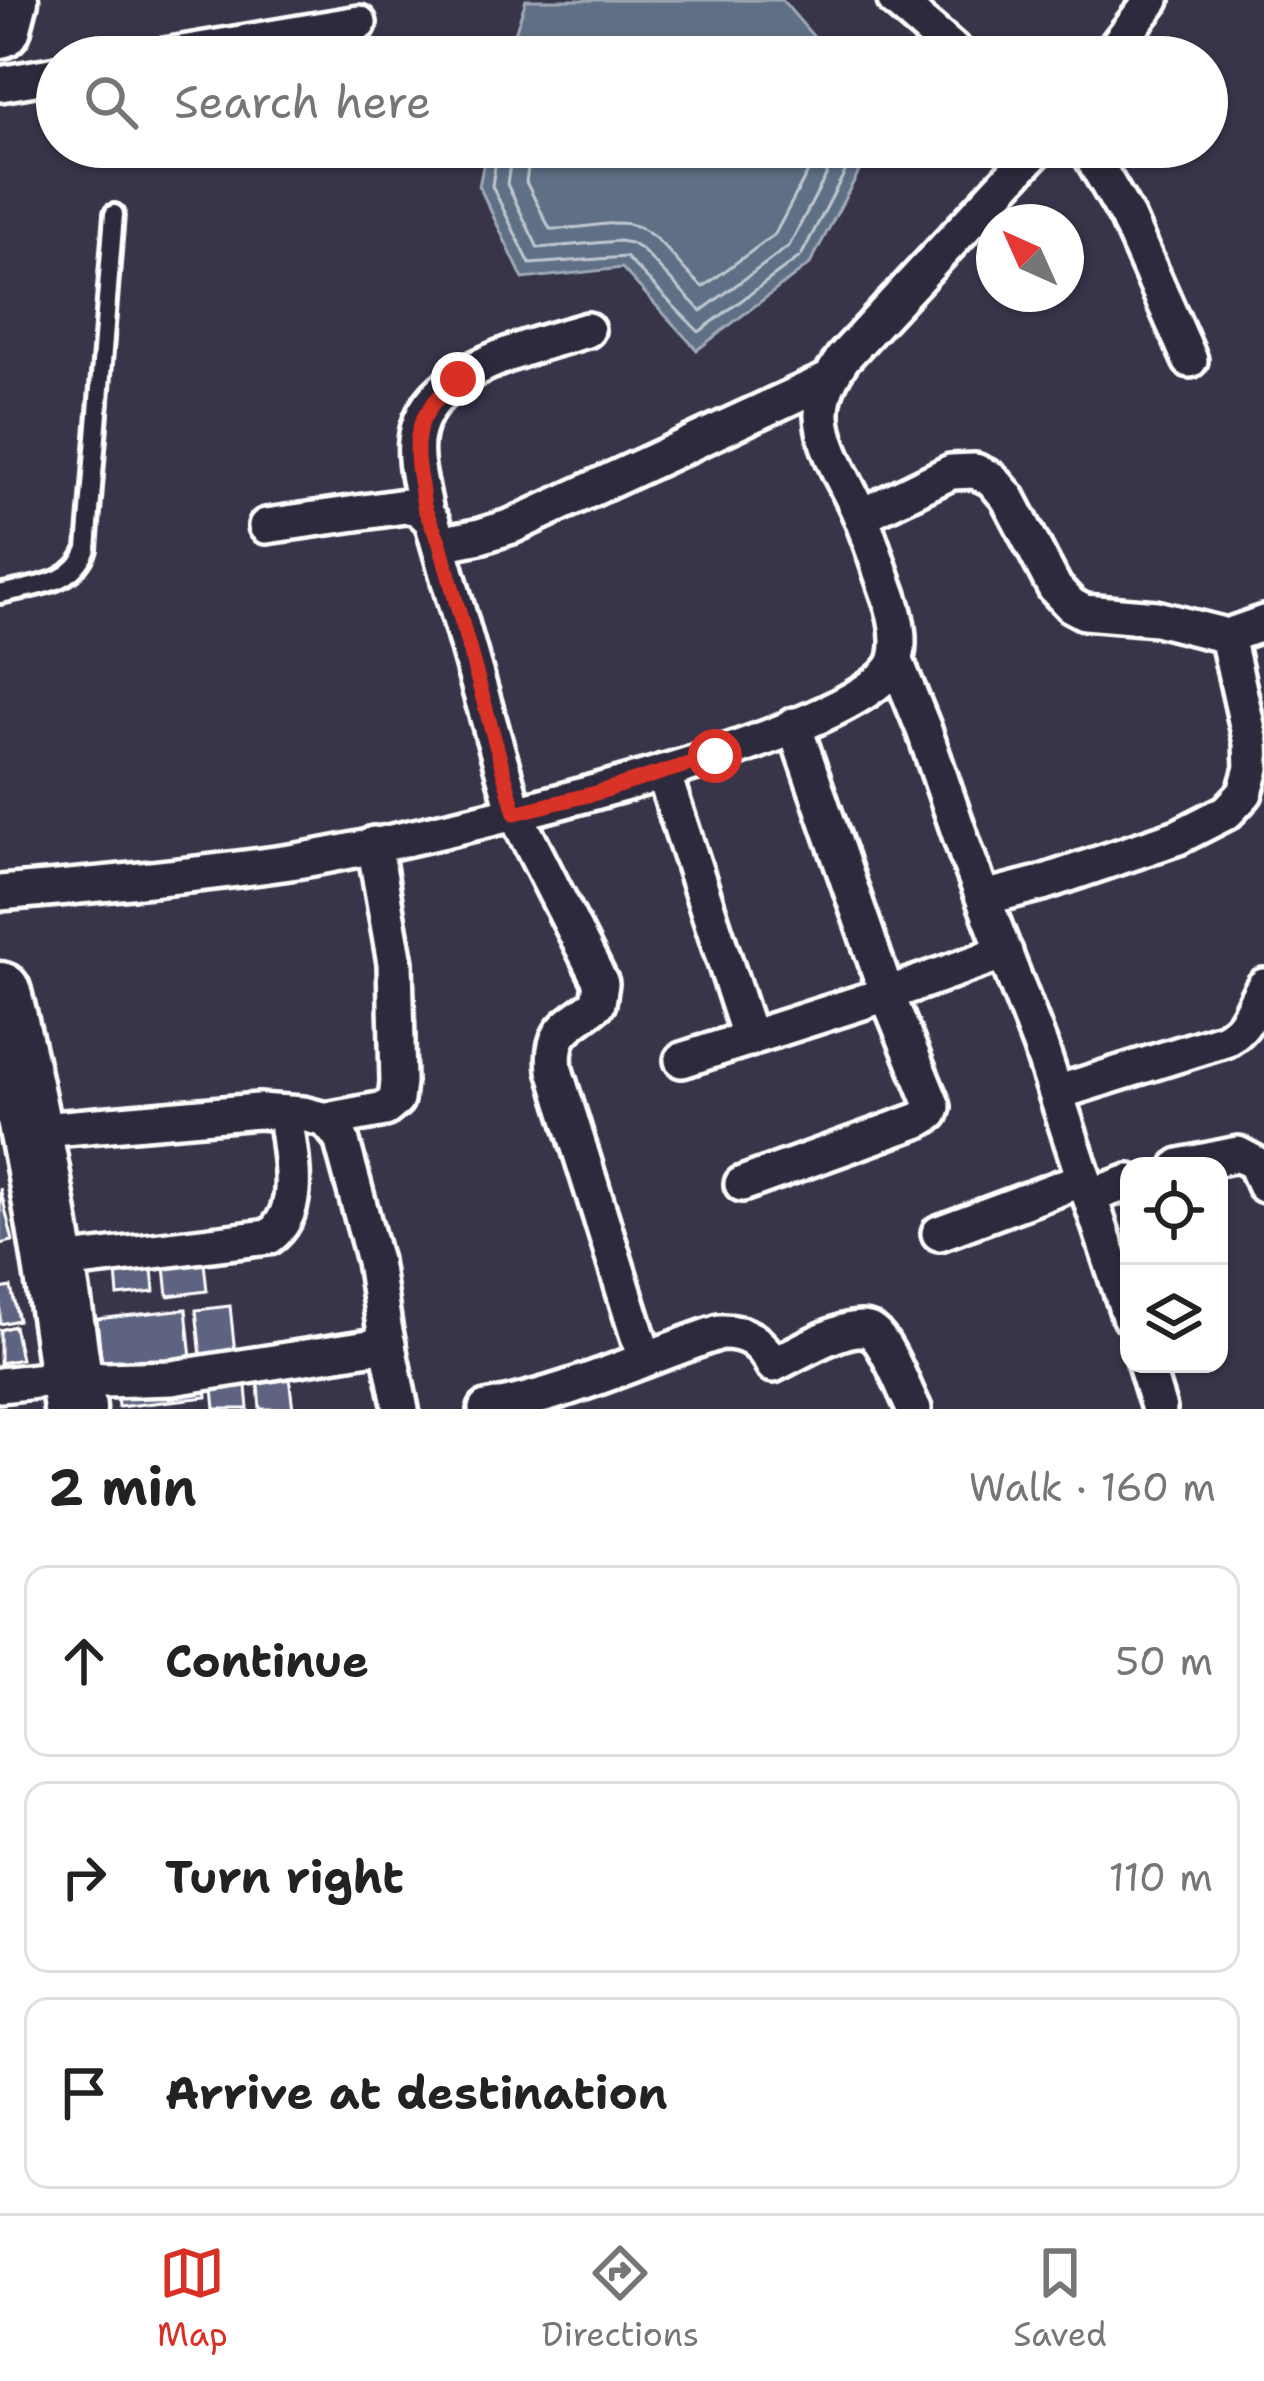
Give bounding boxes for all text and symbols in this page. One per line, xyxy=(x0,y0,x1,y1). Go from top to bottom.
search box xyxy=(36,36,1228,168)
icon: search xyxy=(78,69,144,135)
text: Search here xyxy=(174,72,431,132)
north arrow xyxy=(976,204,1084,312)
route end xyxy=(431,352,485,406)
route start xyxy=(688,729,742,783)
map controls xyxy=(1120,1157,1228,1373)
button: locate xyxy=(1120,1157,1228,1265)
button: layers xyxy=(1120,1265,1228,1373)
text: 2 min xyxy=(48,1453,197,1521)
text: Walk · 160 m xyxy=(969,1461,1216,1513)
icon: ahead xyxy=(51,1628,117,1694)
text: Continue xyxy=(165,1631,369,1691)
text: 50 m xyxy=(1115,1635,1213,1687)
icon: right xyxy=(51,1844,117,1910)
text: Turn right xyxy=(165,1847,404,1907)
text: 110 m xyxy=(1109,1851,1213,1903)
icon: arrive xyxy=(51,2060,117,2126)
text: Arrive at destination xyxy=(165,2063,668,2123)
tab: Map xyxy=(157,2240,228,2357)
tab: Directions xyxy=(542,2240,699,2357)
tab: Saved xyxy=(1013,2240,1107,2357)

